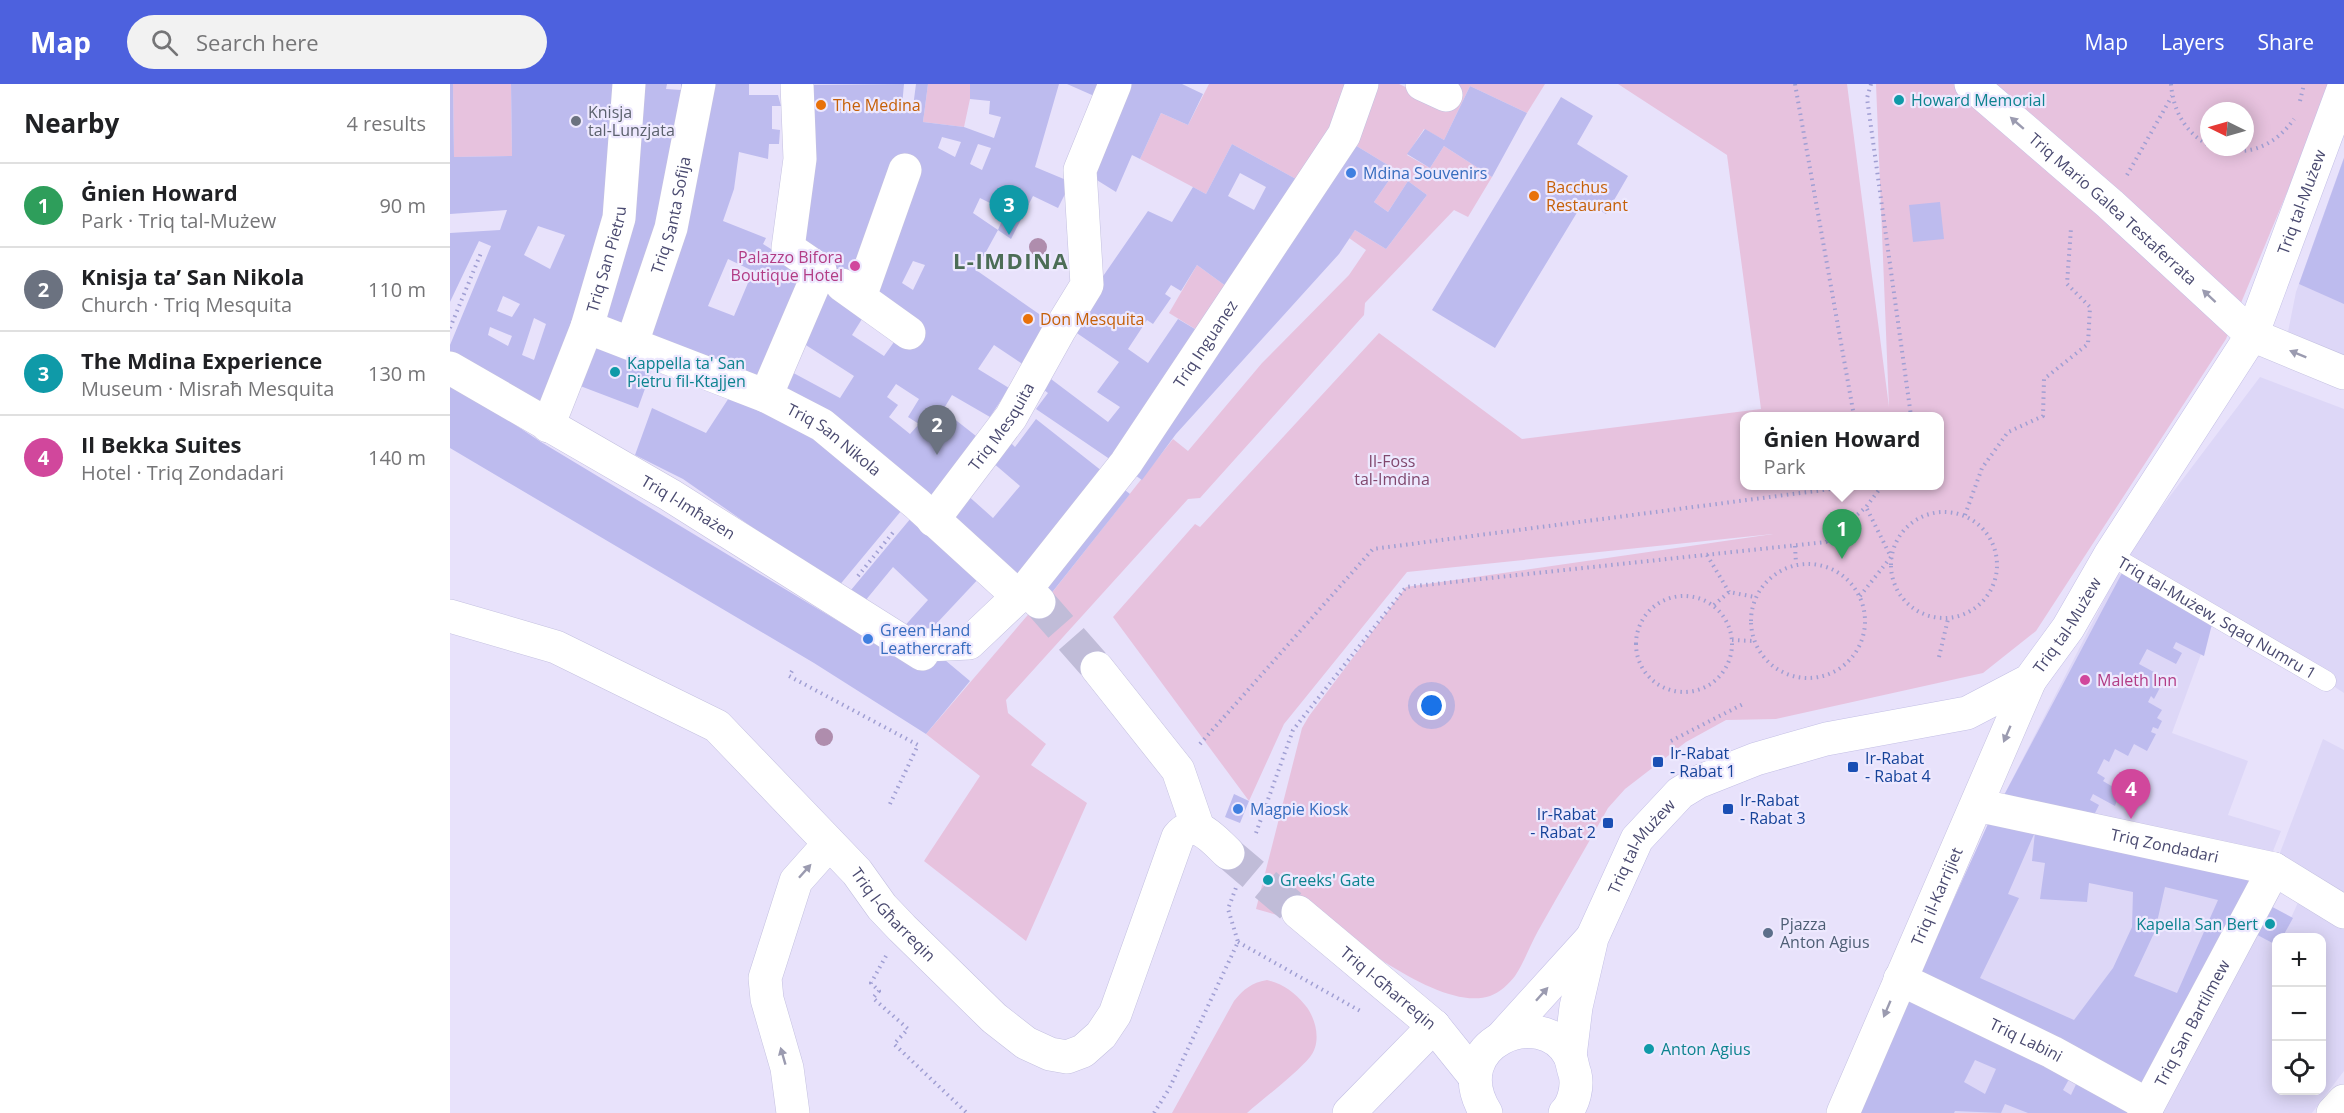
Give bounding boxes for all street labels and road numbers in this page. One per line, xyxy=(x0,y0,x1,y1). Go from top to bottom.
street label: Triq Mario Galea Testaferrata xyxy=(2024,128,2202,290)
street label: Triq tal-Mużew xyxy=(2272,146,2331,258)
street label: Triq Santa Sofija xyxy=(645,154,696,277)
street label: Triq San Pietru xyxy=(581,205,631,315)
street label: Triq Inguanez xyxy=(1168,296,1242,392)
street label: Triq Mesquita xyxy=(963,378,1039,475)
street label: Triq San Nikola xyxy=(783,398,886,481)
street label: Triq l-Imħażen xyxy=(637,470,740,545)
street label: Triq tal-Mużew, Sqaq Numru 1 xyxy=(2114,551,2320,684)
street label: Triq tal-Mużew xyxy=(2028,573,2106,677)
street label: Triq tal-Mużew xyxy=(1603,794,1680,897)
street label: Triq Zondadari xyxy=(2109,823,2221,868)
street label: Triq il-Karrijiet xyxy=(1906,843,1968,949)
street label: Triq l-Għarreqin xyxy=(846,863,941,966)
street label: Triq l-Għarreqin xyxy=(1336,941,1441,1034)
street label: Triq San Bartilmew xyxy=(2149,955,2235,1090)
street label: Triq Labini xyxy=(1986,1013,2067,1067)

